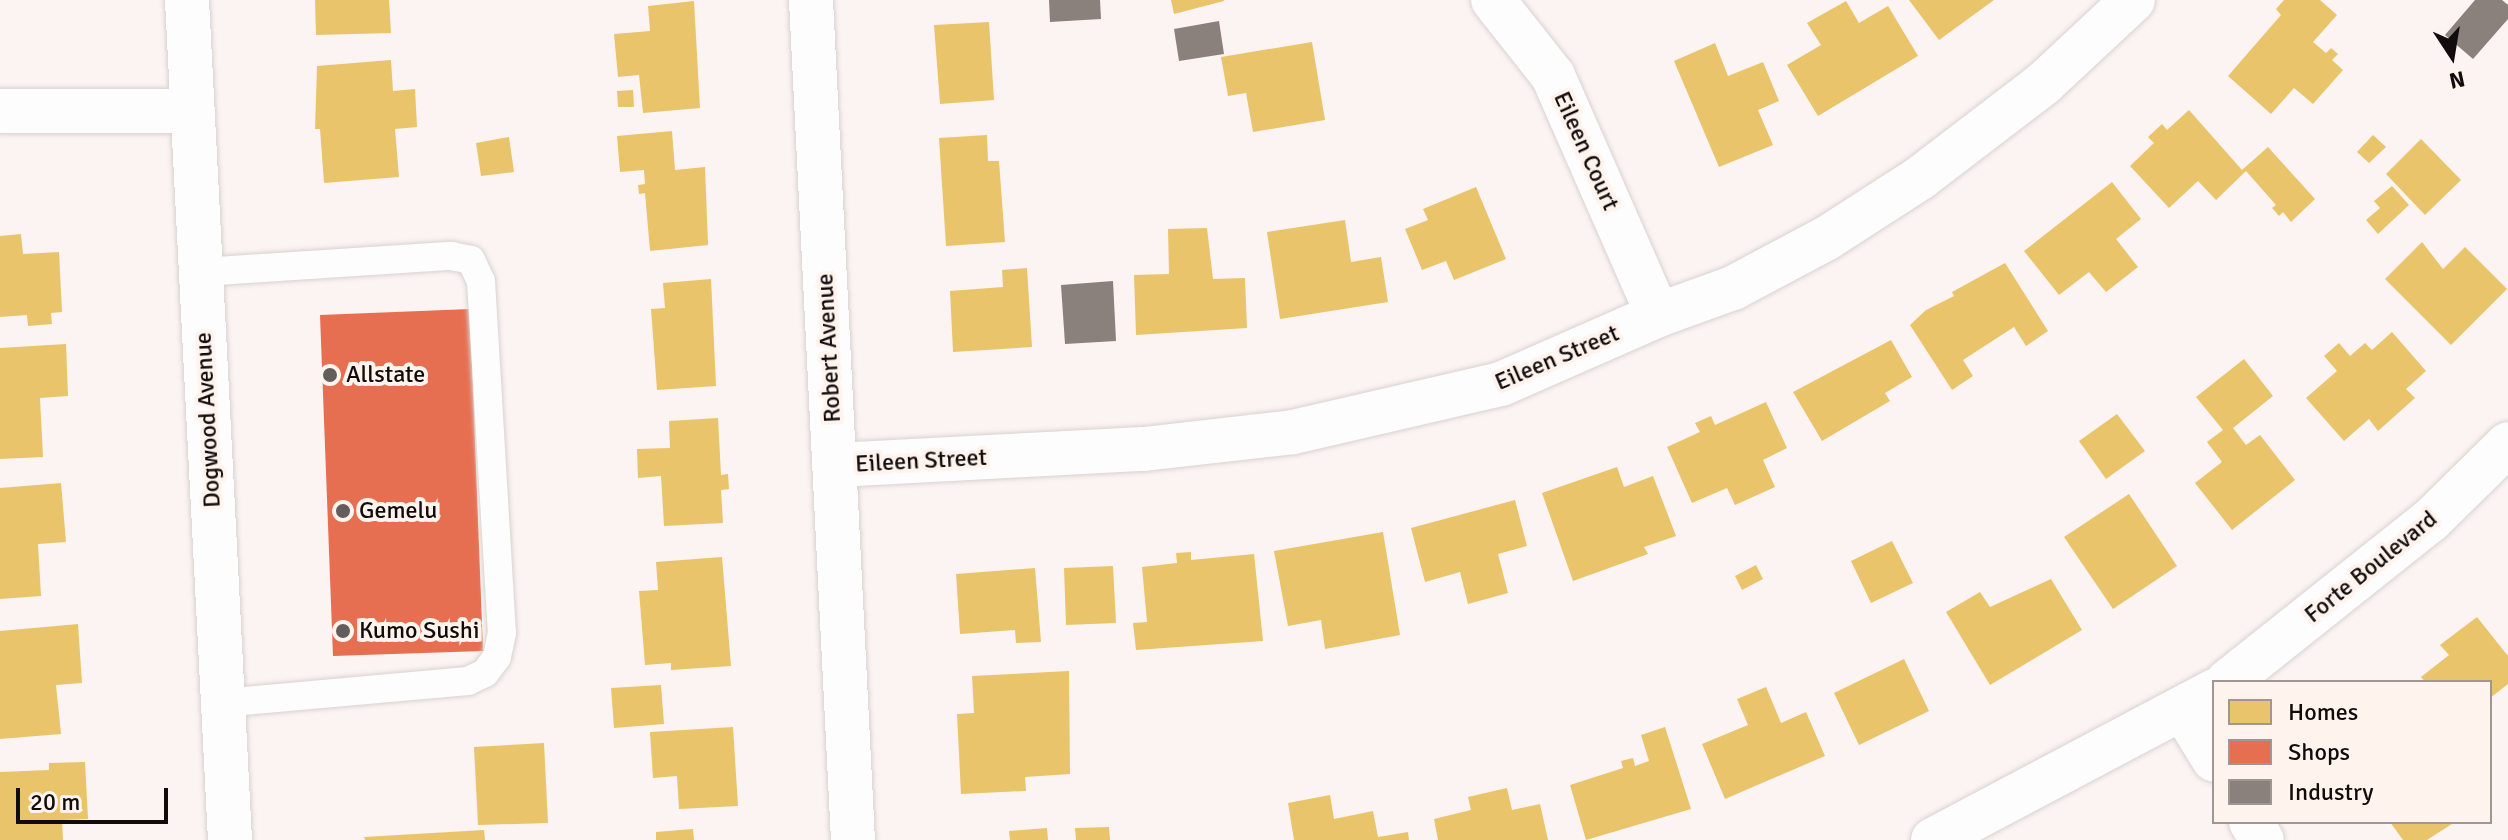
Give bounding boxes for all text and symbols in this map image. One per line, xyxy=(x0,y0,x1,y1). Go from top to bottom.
north arrow xyxy=(2412,16,2492,96)
text: N xyxy=(2447,65,2467,95)
street label: Eileen Court xyxy=(1547,87,1625,215)
street label: Robert Avenue xyxy=(811,273,847,423)
street label: Eileen Street xyxy=(1491,319,1623,397)
street label: Dogwood Avenue xyxy=(189,331,227,509)
place label: Allstate xyxy=(346,361,425,389)
marker: Allstate xyxy=(321,366,339,384)
street label: Eileen Street xyxy=(854,443,988,479)
place label: Gemelu xyxy=(359,497,437,525)
marker: Gemelu xyxy=(334,502,352,520)
street label: Forte Boulevard xyxy=(2299,505,2443,629)
place label: Kumo Sushi xyxy=(359,617,479,645)
marker: Kumo Sushi xyxy=(334,622,352,640)
legend xyxy=(2212,680,2492,824)
text: Homes xyxy=(2288,697,2358,727)
text: Shops xyxy=(2288,737,2350,767)
scale bar xyxy=(20,772,172,822)
text: Industry xyxy=(2288,777,2374,807)
text: 20 m xyxy=(30,787,80,817)

